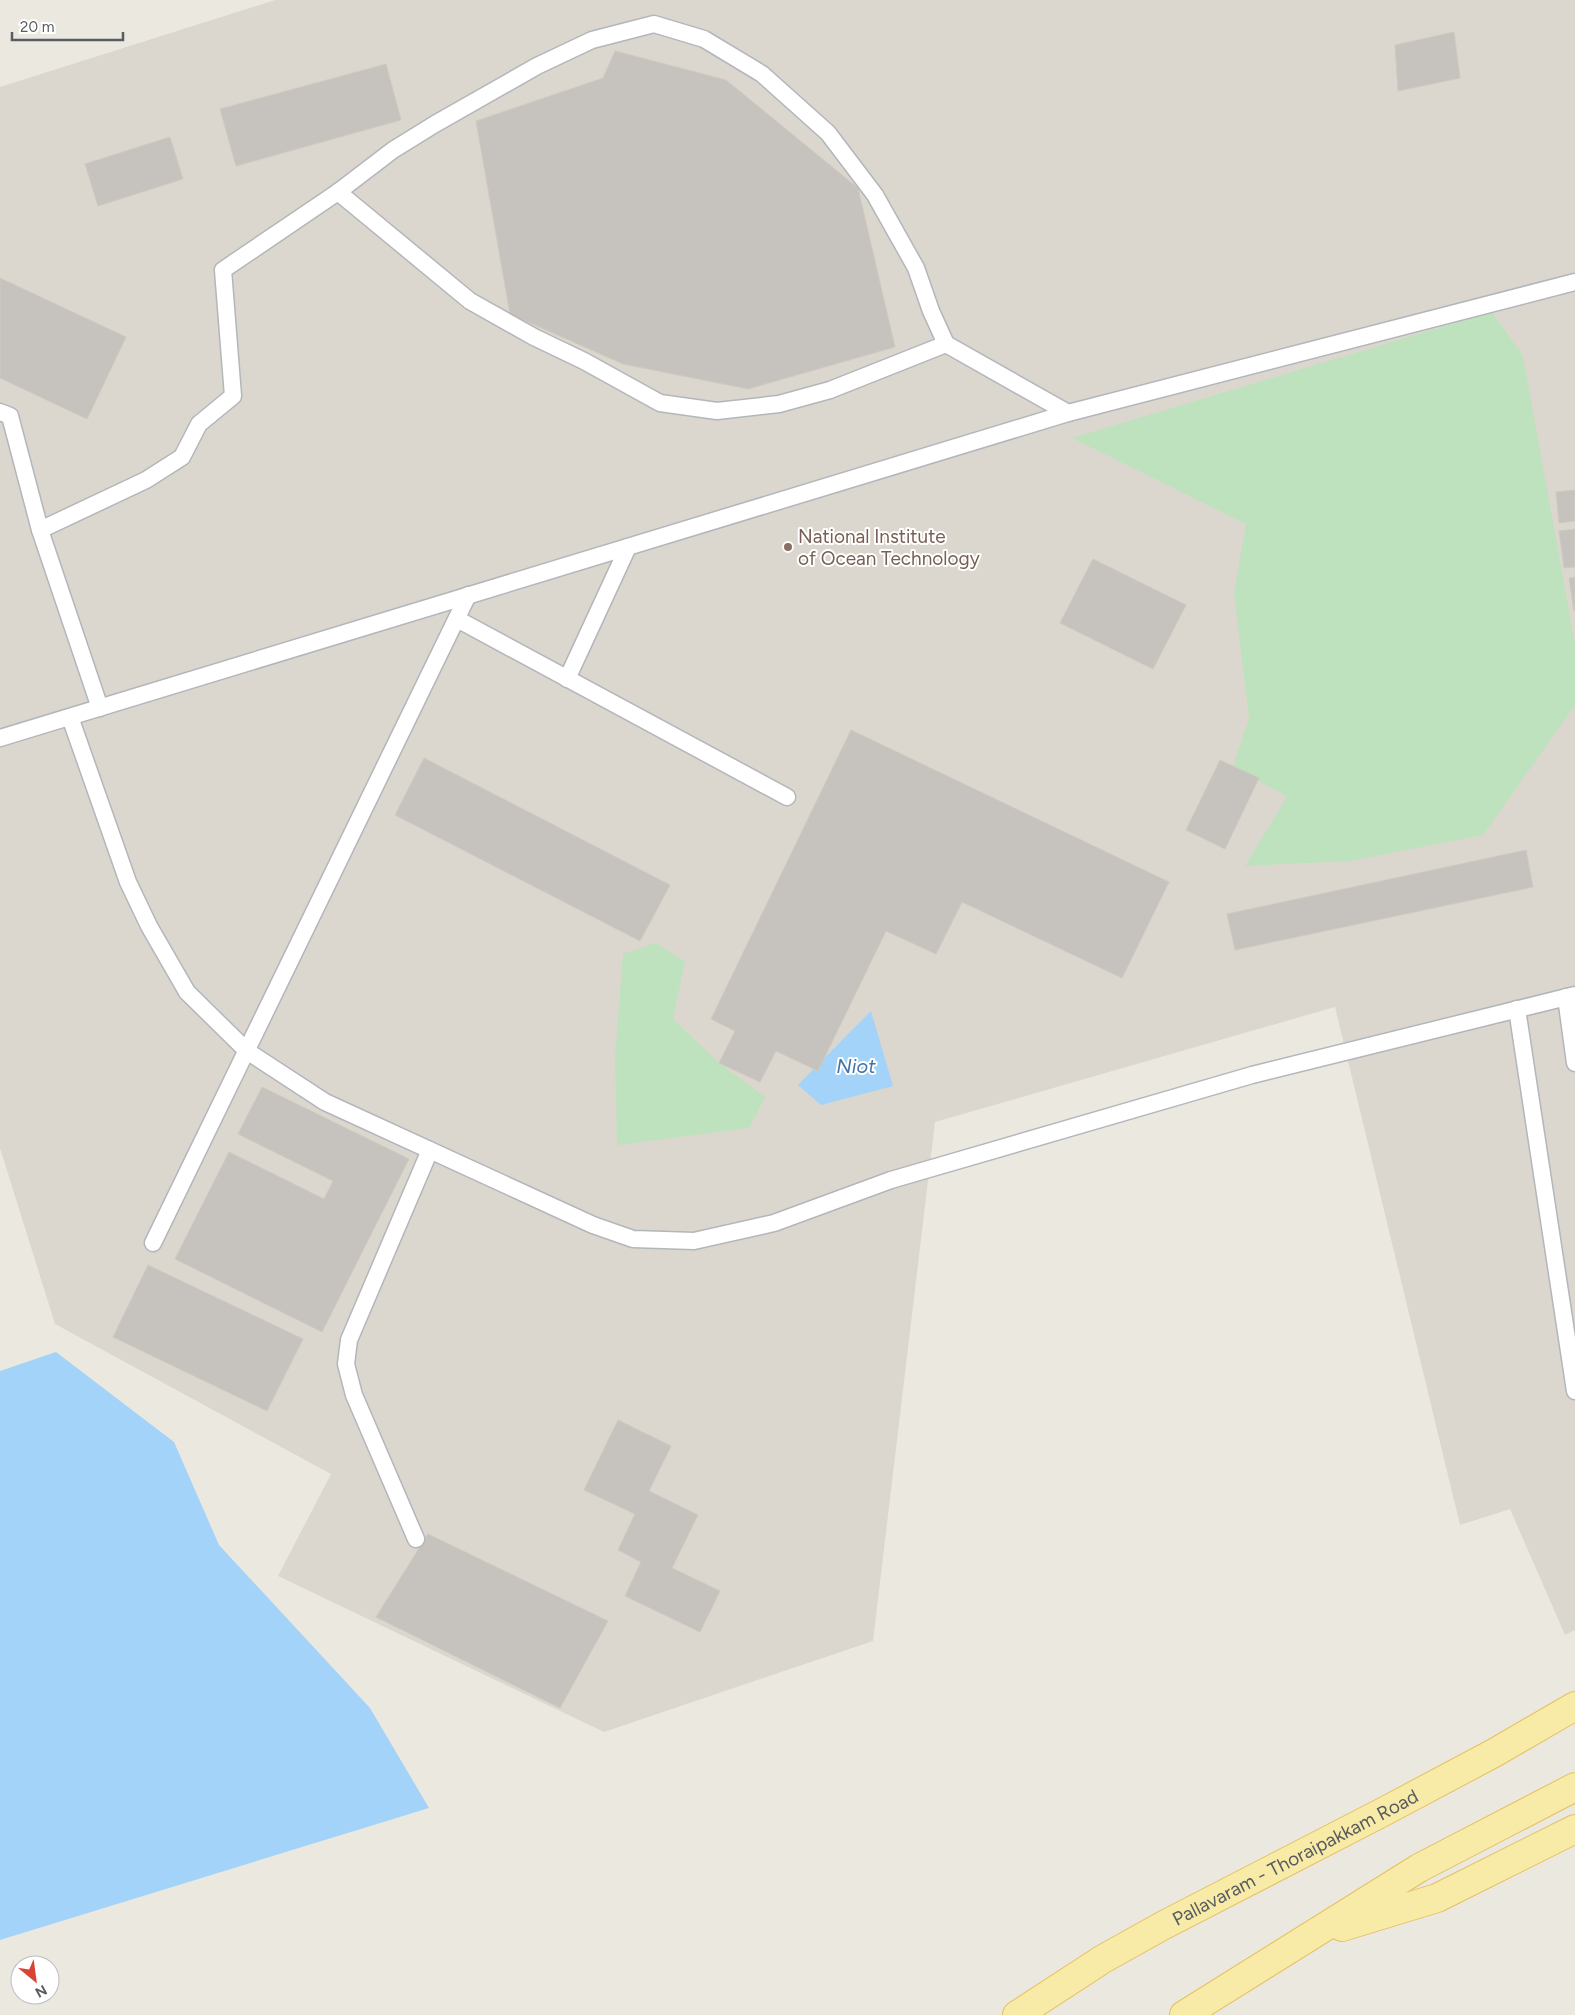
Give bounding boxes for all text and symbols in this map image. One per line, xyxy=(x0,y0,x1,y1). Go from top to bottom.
scale bar xyxy=(12,10,124,42)
text: 20 m xyxy=(20,18,54,36)
place label: National Institute of Ocean Technology xyxy=(798,525,980,570)
marker: National Institute of Ocean Technology xyxy=(782,541,794,553)
water label: Niot xyxy=(836,1054,876,1078)
street label: Pallavaram - Thoraipakkam Road xyxy=(1168,1784,1422,1931)
north arrow xyxy=(10,1955,60,2005)
text: N xyxy=(32,1981,50,2001)

